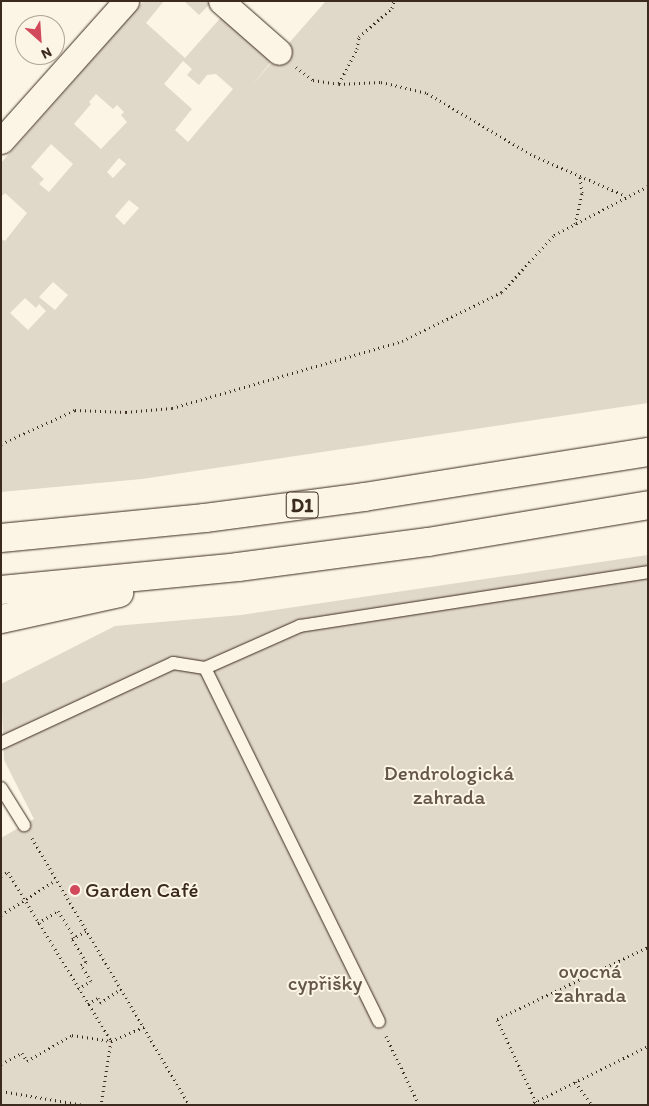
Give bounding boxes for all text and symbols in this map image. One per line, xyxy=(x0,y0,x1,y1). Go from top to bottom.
north arrow xyxy=(15,15,65,65)
text: N xyxy=(38,43,54,63)
road number: D1 xyxy=(284,488,320,522)
park label: Dendrologická zahrada xyxy=(384,760,514,810)
place label: Garden Café xyxy=(85,877,198,903)
marker: Garden Café xyxy=(69,884,81,896)
park label: ovocná zahrada xyxy=(554,958,626,1008)
park label: cypřišky xyxy=(288,970,362,996)

